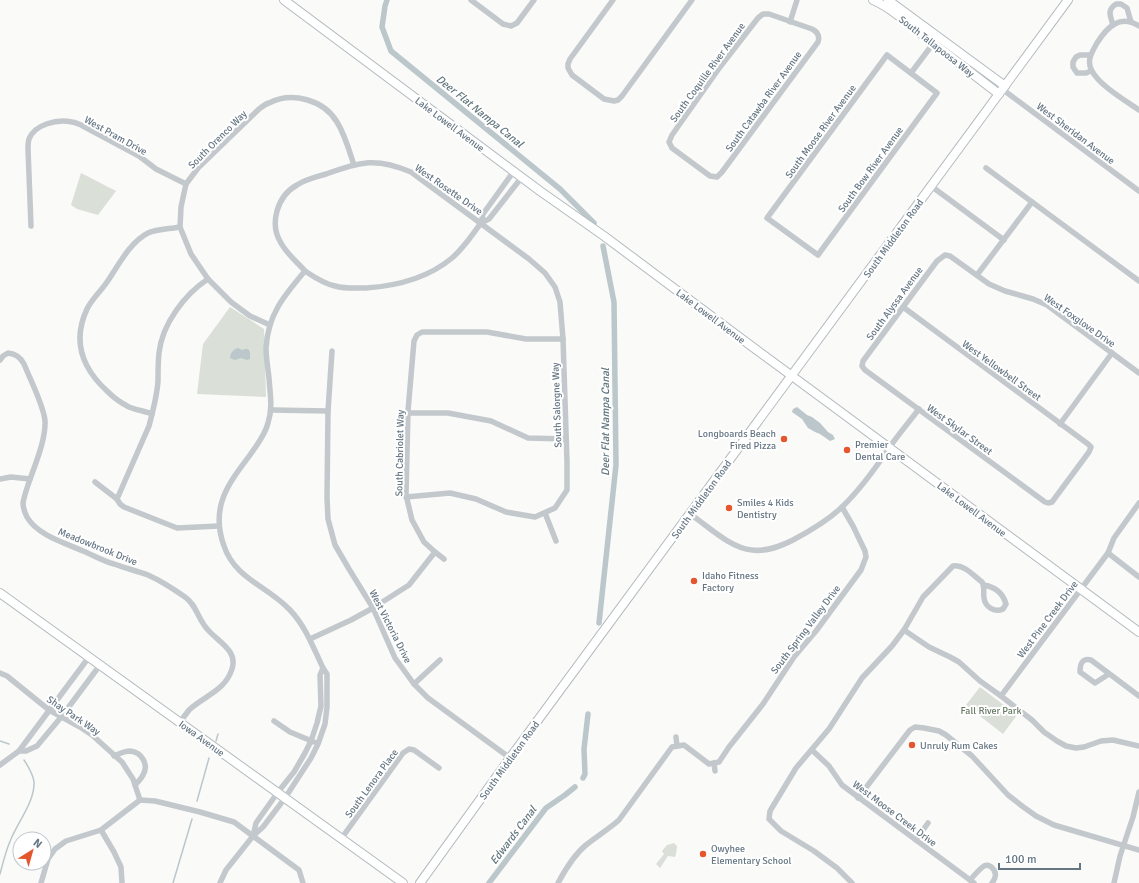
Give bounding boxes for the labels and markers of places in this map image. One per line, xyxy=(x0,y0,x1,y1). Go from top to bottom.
place label: Longboards Beach Fired Pizza xyxy=(698,428,776,452)
marker: Longboards Beach Fired Pizza xyxy=(779,434,789,444)
place label: Premier Dental Care xyxy=(855,439,905,463)
marker: Premier Dental Care xyxy=(842,445,852,455)
place label: Smiles 4 Kids Dentistry xyxy=(737,497,794,521)
marker: Smiles 4 Kids Dentistry xyxy=(724,503,734,513)
place label: Idaho Fitness Factory xyxy=(702,570,759,594)
marker: Idaho Fitness Factory xyxy=(689,576,699,586)
marker: Unruly Rum Cakes xyxy=(907,740,917,750)
place label: Unruly Rum Cakes xyxy=(920,740,998,752)
place label: Owyhee Elementary School xyxy=(711,843,791,867)
marker: Owyhee Elementary School xyxy=(698,849,708,859)

